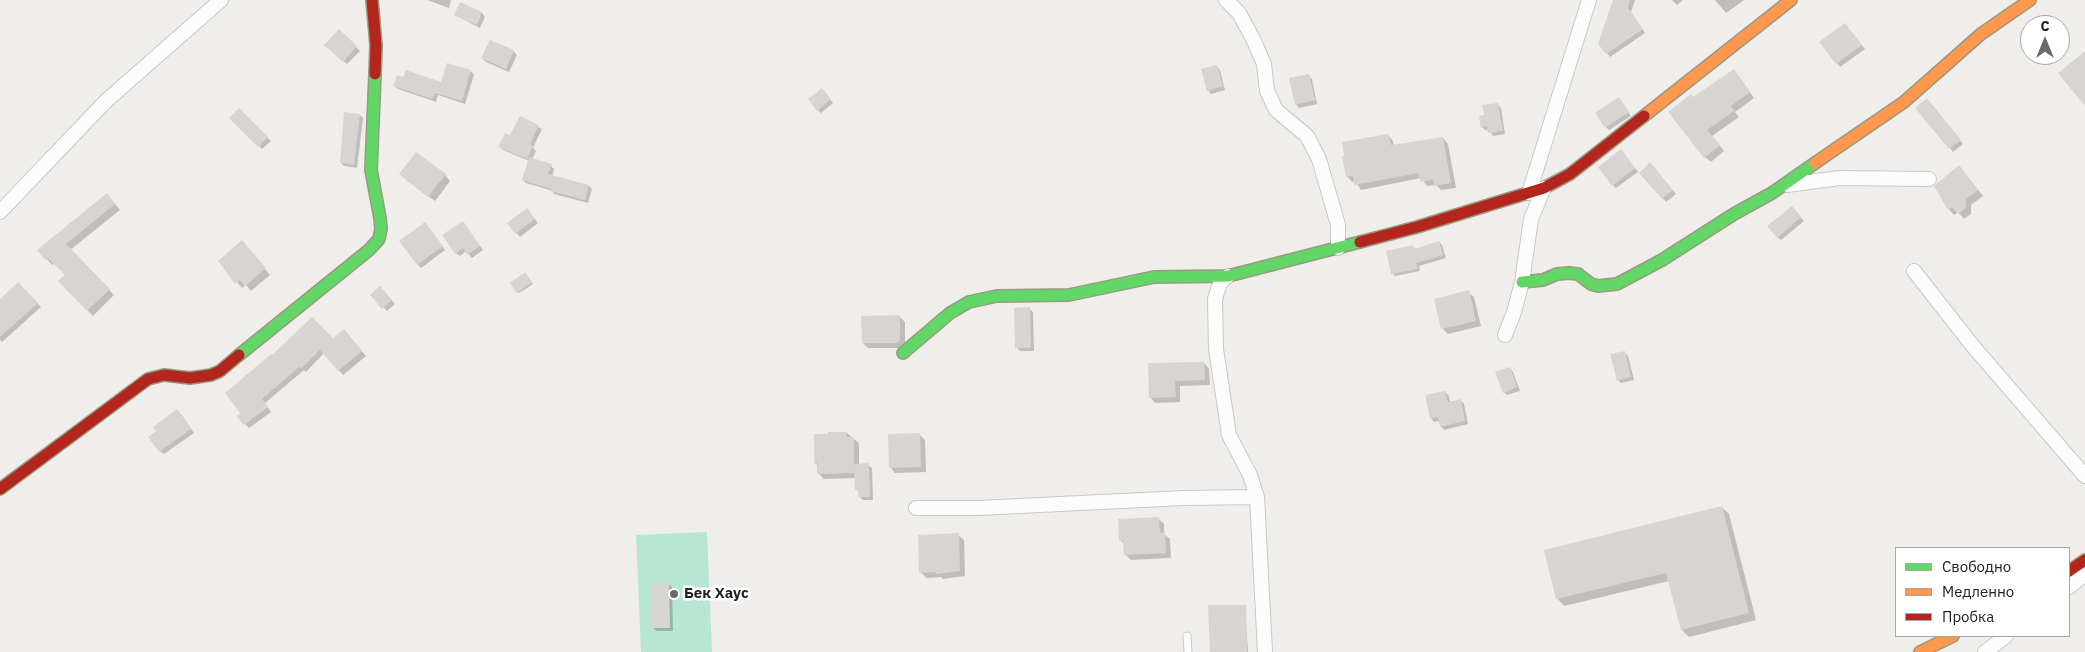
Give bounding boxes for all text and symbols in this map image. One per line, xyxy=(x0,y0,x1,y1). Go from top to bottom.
north arrow xyxy=(2020,15,2070,65)
text: С xyxy=(2040,17,2050,35)
legend xyxy=(1895,547,2070,637)
text: Свободно xyxy=(1942,557,2011,576)
text: Медленно xyxy=(1942,582,2014,601)
place label: Бек Хаус xyxy=(684,585,749,603)
marker: Бек Хаус xyxy=(668,588,680,600)
text: Пробка xyxy=(1942,607,1994,626)

